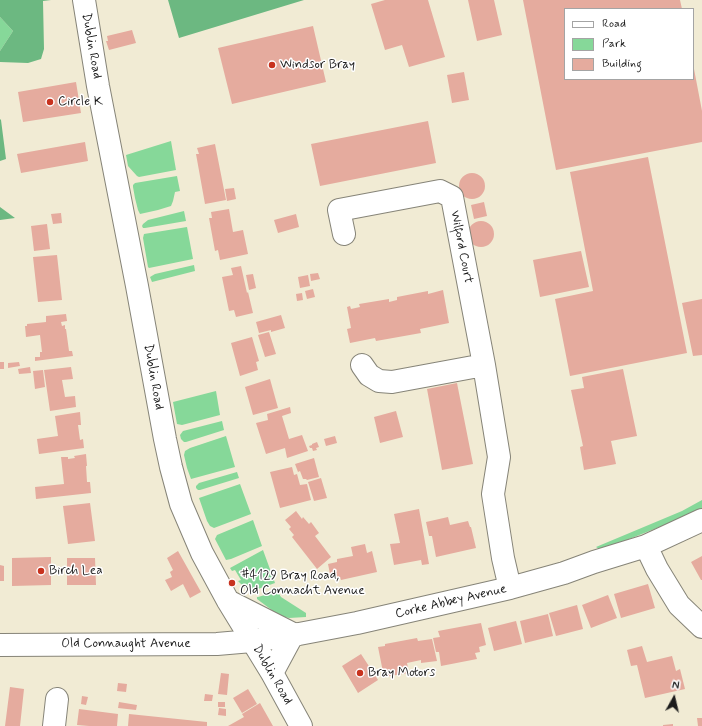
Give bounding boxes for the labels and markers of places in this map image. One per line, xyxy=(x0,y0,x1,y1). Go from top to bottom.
place label: Windsor Bray xyxy=(280,57,355,73)
marker: Windsor Bray xyxy=(267,60,277,70)
place label: Circle K xyxy=(58,94,103,110)
marker: Circle K xyxy=(45,97,55,107)
place label: Birch Lea xyxy=(49,563,103,579)
marker: Birch Lea xyxy=(36,566,46,576)
place label: #4129 Bray Road, Old Connacht Avenue xyxy=(240,568,365,599)
marker: #4129 Bray Road, Old Connacht Avenue xyxy=(227,578,237,588)
place label: Bray Motors xyxy=(368,665,435,681)
marker: Bray Motors xyxy=(355,668,365,678)

